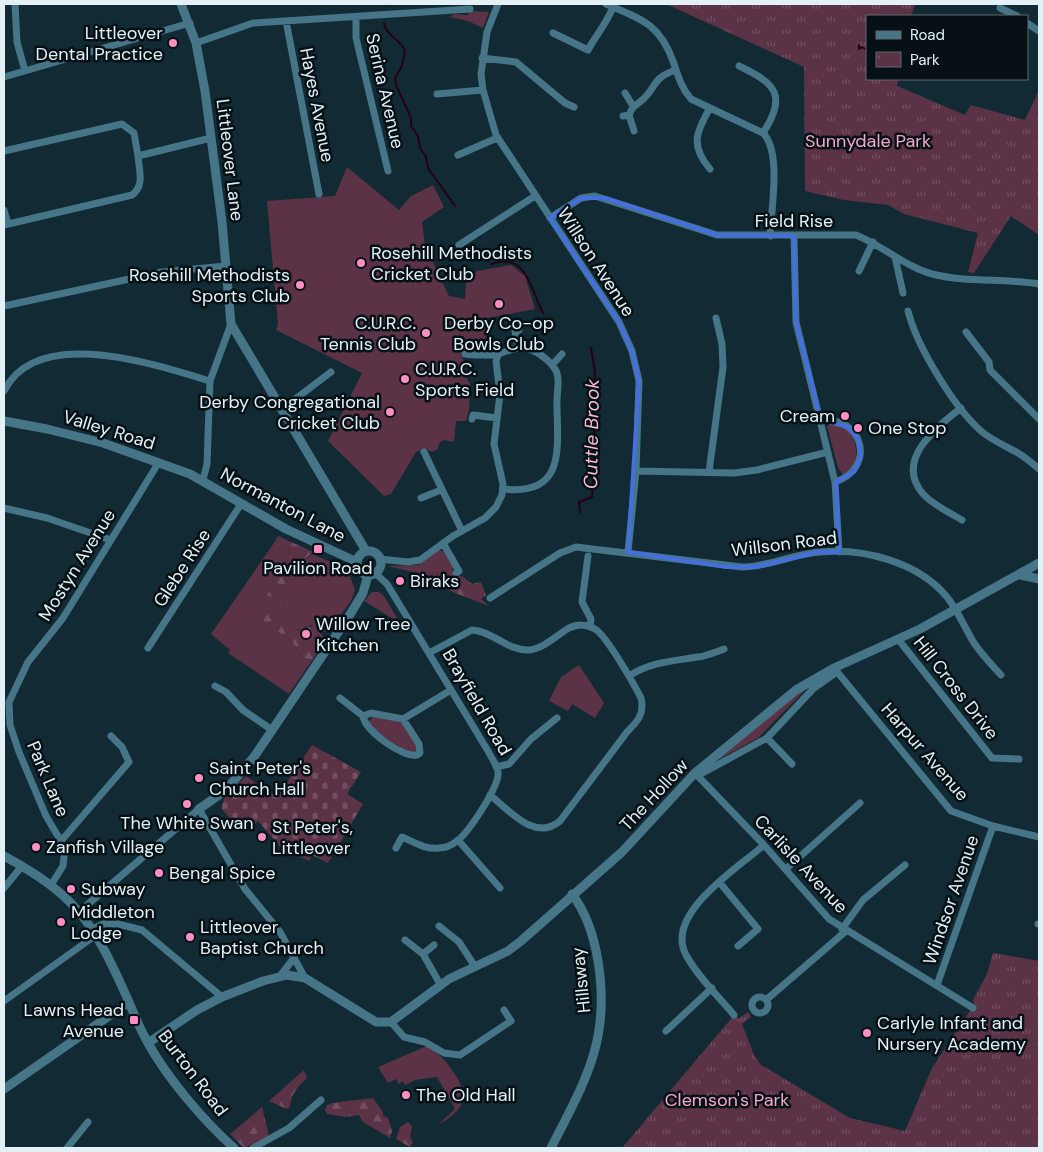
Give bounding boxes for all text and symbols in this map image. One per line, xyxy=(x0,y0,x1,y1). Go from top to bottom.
legend xyxy=(866,15,1028,80)
place label: Littleover Dental Practice xyxy=(36,21,163,66)
text: Road xyxy=(910,25,945,45)
street label: Serina Avenue xyxy=(360,31,410,151)
marker: Littleover Dental Practice xyxy=(167,37,179,49)
street label: Hayes Avenue xyxy=(294,46,340,164)
text: Park xyxy=(910,50,940,70)
street label: Littleover Lane xyxy=(211,98,249,222)
park label: Sunnydale Park xyxy=(805,129,931,153)
street label: Willson Avenue xyxy=(552,203,640,321)
street label: Field Rise xyxy=(755,209,833,233)
place label: Rosehill Methodists Cricket Club xyxy=(371,241,532,286)
marker: Rosehill Methodists Cricket Club xyxy=(355,257,367,269)
place label: Rosehill Methodists Sports Club xyxy=(129,263,290,308)
marker: Rosehill Methodists Sports Club xyxy=(294,279,306,291)
marker: Derby Co-op Bowls Club xyxy=(493,298,505,310)
place label: C.U.R.C. Tennis Club xyxy=(320,311,416,356)
place label: Derby Co-op Bowls Club xyxy=(444,311,554,356)
marker: C.U.R.C. Tennis Club xyxy=(420,327,432,339)
place label: C.U.R.C. Sports Field xyxy=(415,357,514,402)
marker: C.U.R.C. Sports Field xyxy=(399,373,411,385)
water label: Cuttle Brook xyxy=(578,378,605,489)
place label: Derby Congregational Cricket Club xyxy=(199,390,380,435)
place label: Cream xyxy=(780,404,835,428)
street label: Valley Road xyxy=(60,405,158,455)
marker: Derby Congregational Cricket Club xyxy=(384,406,396,418)
marker: Cream xyxy=(839,410,851,422)
place label: One Stop xyxy=(868,416,946,440)
marker: One Stop xyxy=(852,422,864,434)
street label: Normanton Lane xyxy=(216,462,350,548)
street label: Mostyn Avenue xyxy=(33,504,121,626)
street label: Glebe Rise xyxy=(148,524,216,612)
street label: Willson Road xyxy=(730,526,838,562)
marker: Pavilion Road xyxy=(312,543,324,555)
place label: Pavilion Road xyxy=(263,556,373,580)
place label: Biraks xyxy=(410,569,459,593)
marker: Biraks xyxy=(394,575,406,587)
place label: Willow Tree Kitchen xyxy=(316,612,410,657)
marker: Willow Tree Kitchen xyxy=(300,628,312,640)
street label: Hill Cross Drive xyxy=(908,631,1004,745)
street label: Brayfield Road xyxy=(437,644,517,760)
street label: Harpur Avenue xyxy=(876,698,974,806)
street label: Park Lane xyxy=(21,737,75,821)
street label: The Hollow xyxy=(614,754,694,836)
place label: Saint Peter's Church Hall xyxy=(209,756,311,801)
marker: Saint Peter's Church Hall xyxy=(193,772,205,784)
marker: The White Swan xyxy=(181,798,193,810)
street label: Carlisle Avenue xyxy=(749,809,853,919)
place label: The White Swan xyxy=(120,811,254,835)
place label: St Peter's, Littleover xyxy=(272,815,353,860)
marker: St Peter's, Littleover xyxy=(256,831,268,843)
street label: Windsor Avenue xyxy=(918,832,984,968)
place label: Zanfish Village xyxy=(46,835,164,859)
marker: Zanfish Village xyxy=(30,841,42,853)
place label: Bengal Spice xyxy=(169,861,276,885)
marker: Bengal Spice xyxy=(153,867,165,879)
place label: Subway xyxy=(81,877,146,901)
marker: Subway xyxy=(65,883,77,895)
place label: Middleton Lodge xyxy=(71,900,155,945)
place label: Littleover Baptist Church xyxy=(200,915,324,960)
marker: Middleton Lodge xyxy=(55,916,67,928)
marker: Littleover Baptist Church xyxy=(184,931,196,943)
street label: Hillsway xyxy=(566,946,596,1014)
place label: Lawns Head Avenue xyxy=(23,998,124,1043)
place label: Carlyle Infant and Nursery Academy xyxy=(877,1011,1026,1056)
marker: Lawns Head Avenue xyxy=(128,1014,140,1026)
street label: Burton Road xyxy=(153,1025,233,1121)
marker: Carlyle Infant and Nursery Academy xyxy=(861,1027,873,1039)
place label: The Old Hall xyxy=(416,1083,516,1107)
park label: Clemson's Park xyxy=(665,1088,789,1112)
marker: The Old Hall xyxy=(400,1089,412,1101)

